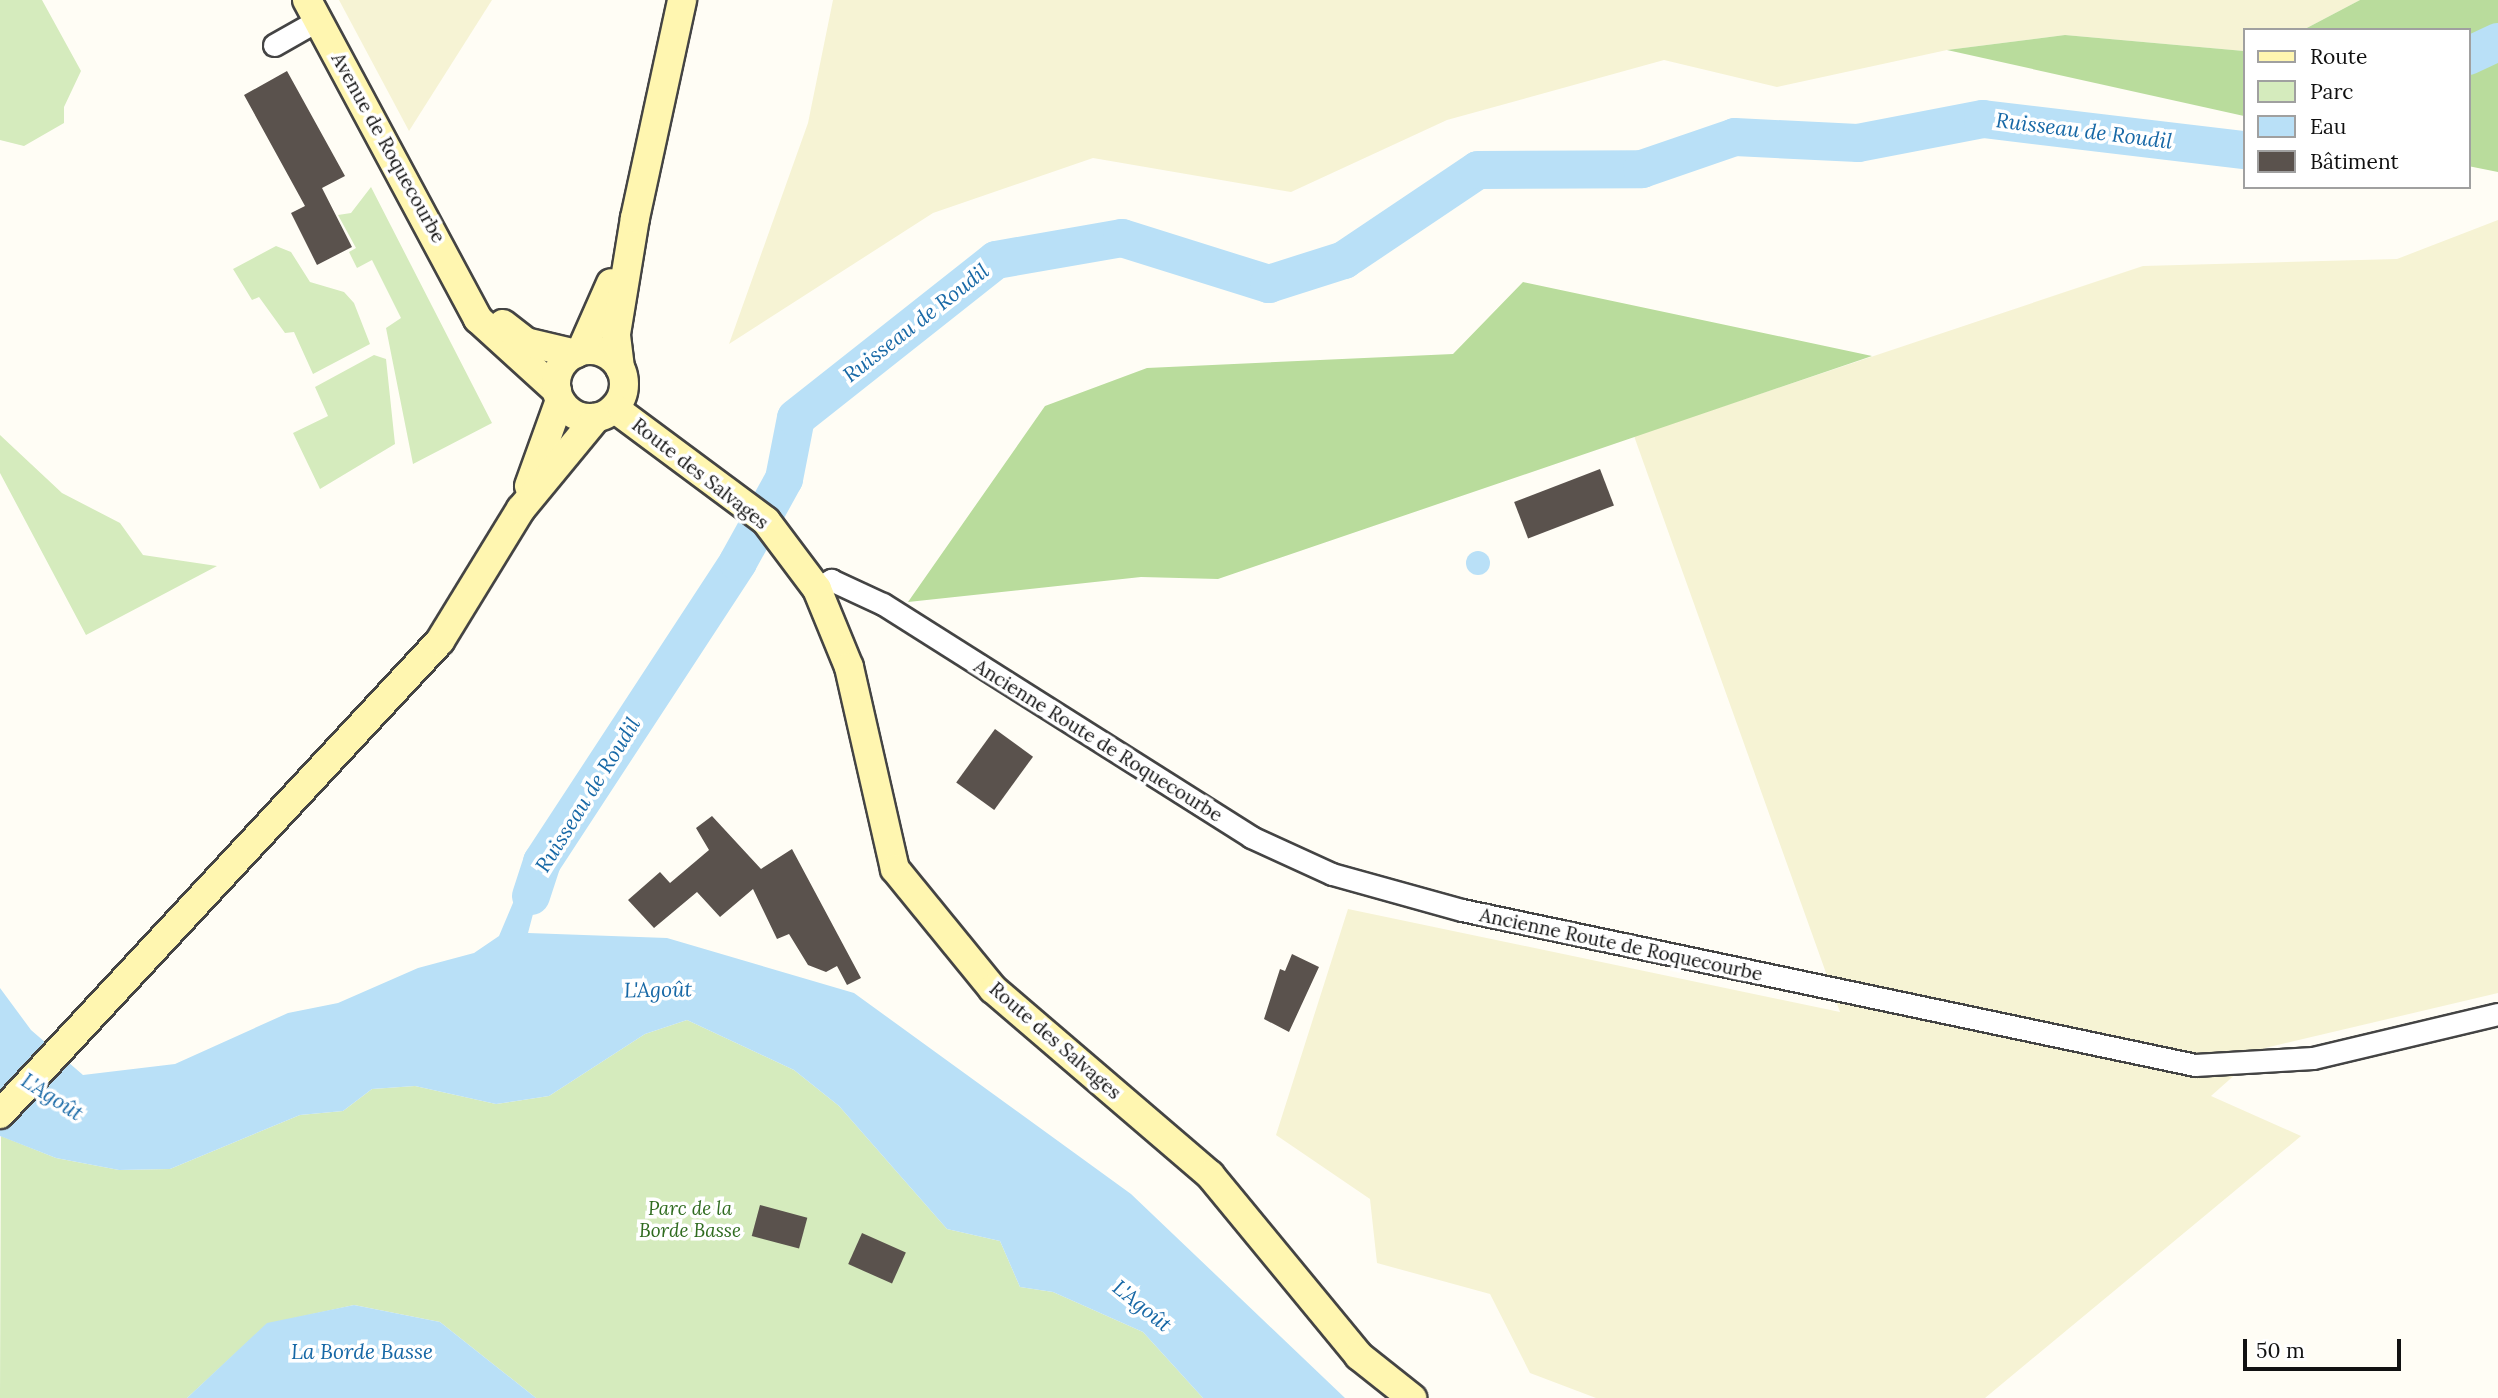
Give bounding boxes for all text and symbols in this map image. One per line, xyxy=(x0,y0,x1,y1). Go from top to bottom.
legend xyxy=(2242,28,2470,189)
text: Route xyxy=(2310,43,2367,70)
street label: Avenue de Roquecourbe xyxy=(326,49,450,247)
text: Parc xyxy=(2310,78,2354,105)
water label: Ruisseau de Roudil xyxy=(1994,108,2174,154)
text: Eau xyxy=(2310,113,2346,140)
text: Bâtiment xyxy=(2310,148,2399,175)
water label: Ruisseau de Roudil xyxy=(838,258,994,388)
street label: Route des Salvages xyxy=(627,414,773,534)
street label: Ancienne Route de Roquecourbe xyxy=(970,655,1226,827)
water label: Ruisseau de Roudil xyxy=(530,713,646,877)
street label: Ancienne Route de Roquecourbe xyxy=(1478,904,1764,986)
water label: L'Agoût xyxy=(624,977,692,1003)
street label: Route des Salvages xyxy=(985,978,1125,1104)
water label: L'Agoût xyxy=(17,1068,87,1126)
park label: Parc de la Borde Basse xyxy=(639,1198,741,1242)
water label: L'Agoût xyxy=(1108,1275,1176,1337)
scale bar xyxy=(2246,1324,2404,1368)
text: 50 m xyxy=(2256,1337,2305,1364)
water label: La Borde Basse xyxy=(291,1339,433,1365)

